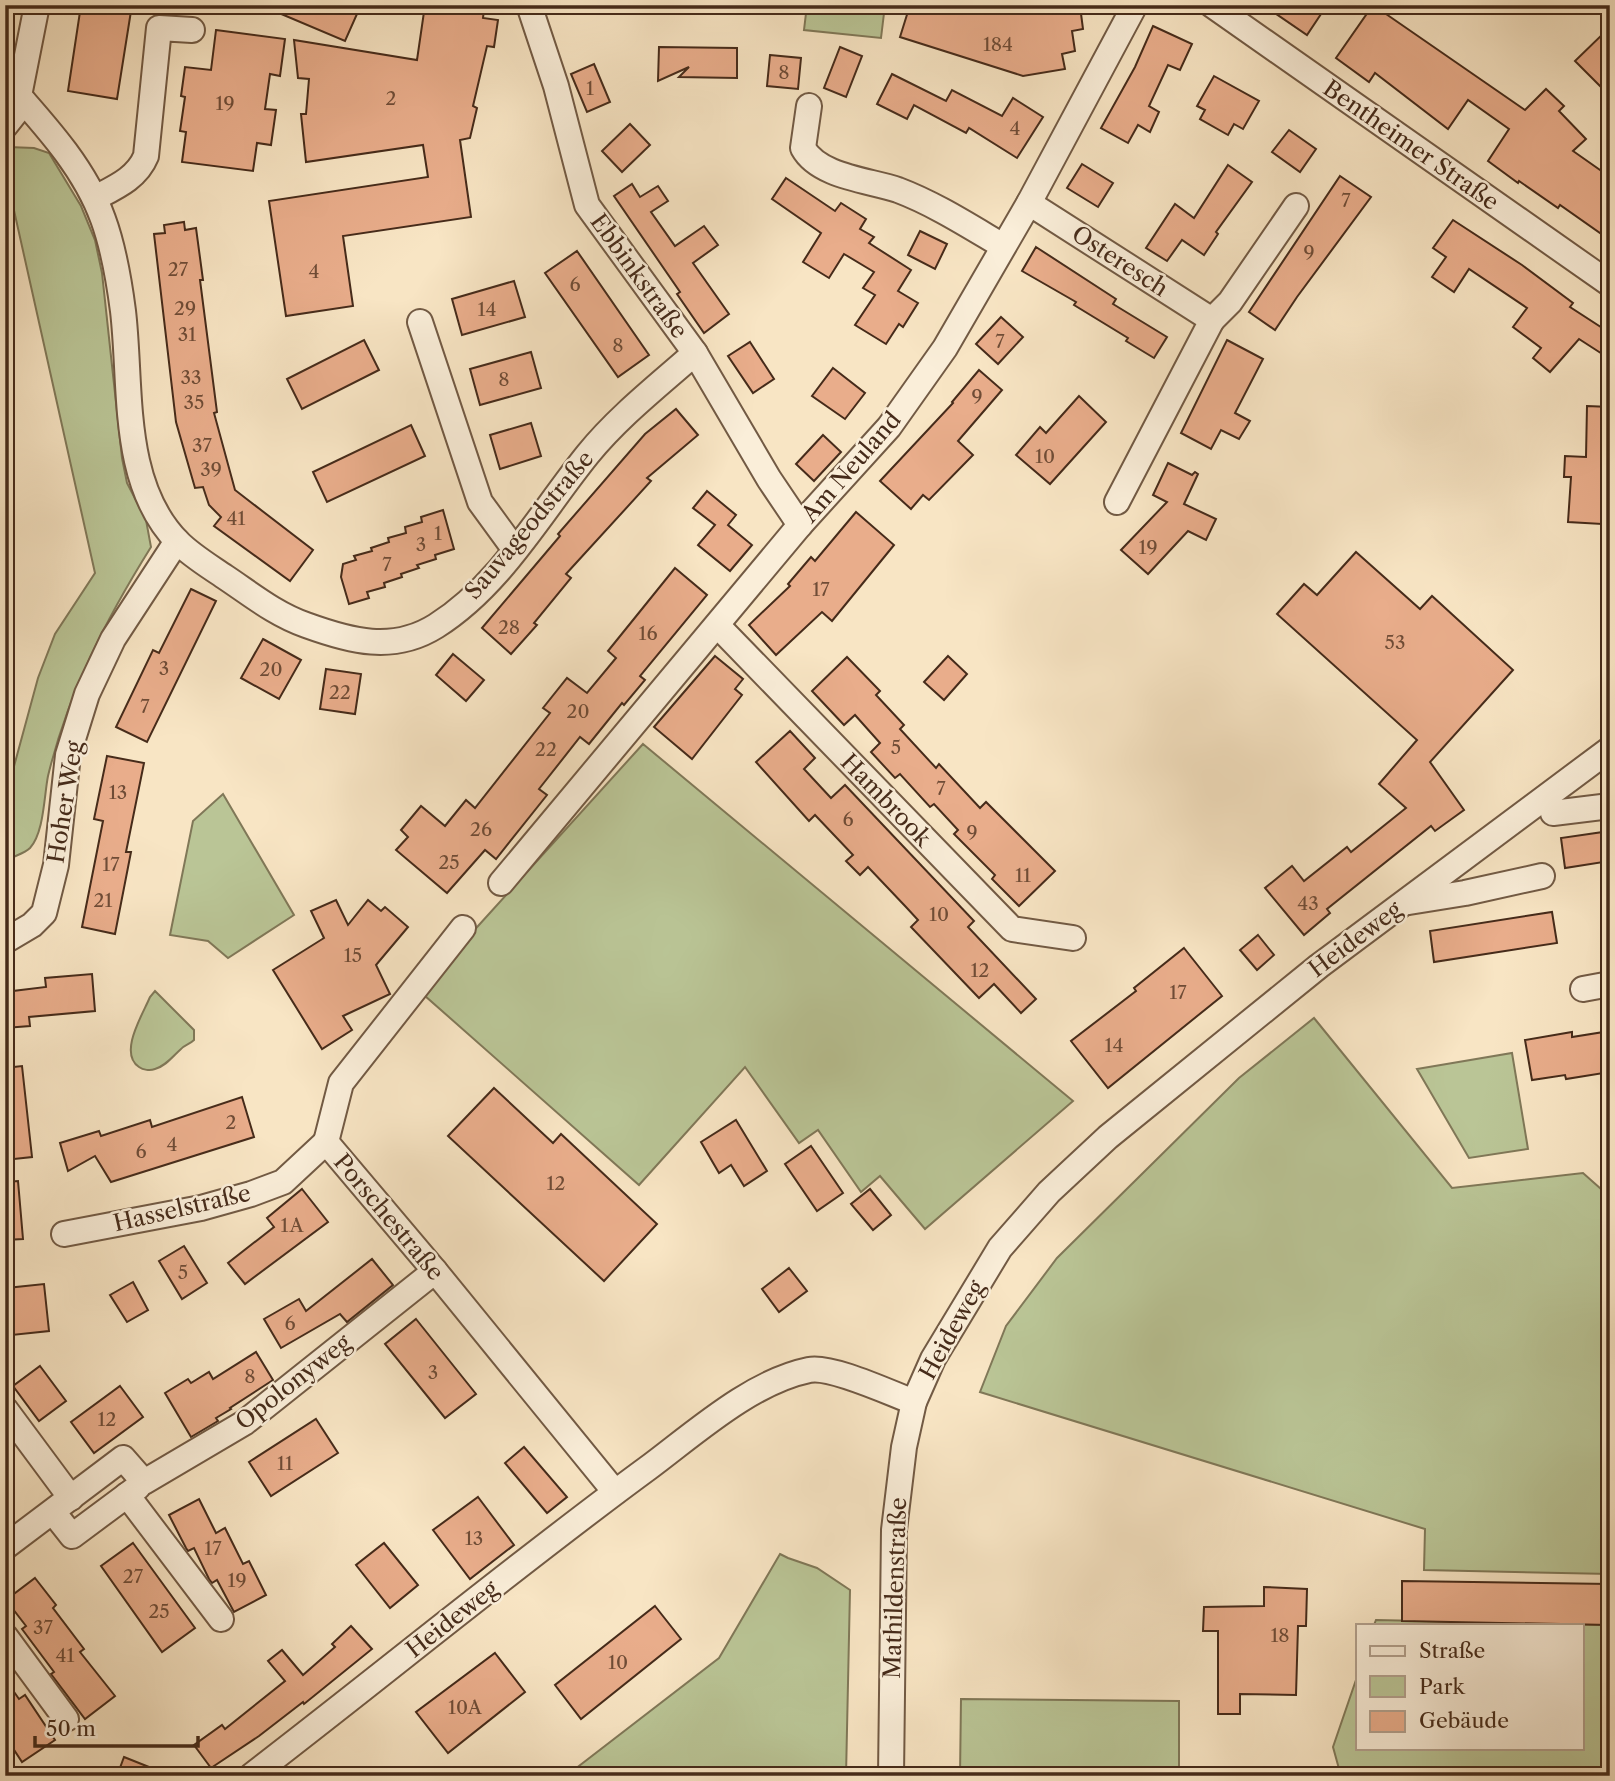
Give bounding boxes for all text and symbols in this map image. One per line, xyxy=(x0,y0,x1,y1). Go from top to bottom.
house number: 184 xyxy=(983,33,1013,56)
house number: 8 xyxy=(778,61,790,84)
street label: Bentheimer Straße xyxy=(1318,74,1504,216)
house number: 1 xyxy=(586,77,594,100)
house number: 2 xyxy=(386,87,397,110)
house number: 19 xyxy=(215,92,235,115)
house number: 4 xyxy=(1010,117,1021,140)
house number: 7 xyxy=(1341,189,1351,212)
street label: Ebbinkstraße xyxy=(584,208,694,344)
street label: Osteresch xyxy=(1067,220,1173,302)
house number: 9 xyxy=(1303,241,1315,264)
house number: 27 xyxy=(168,258,189,281)
house number: 4 xyxy=(309,260,320,283)
house number: 6 xyxy=(569,273,581,296)
house number: 29 xyxy=(174,297,196,320)
house number: 14 xyxy=(478,298,496,321)
house number: 31 xyxy=(178,323,196,346)
house number: 7 xyxy=(995,330,1005,353)
house number: 8 xyxy=(612,334,624,357)
house number: 33 xyxy=(181,366,201,389)
house number: 8 xyxy=(498,368,510,391)
house number: 9 xyxy=(971,385,983,408)
house number: 35 xyxy=(184,391,204,414)
street label: Am Neuland xyxy=(795,406,907,529)
house number: 37 xyxy=(192,434,213,457)
street label: Sauvageodstraße xyxy=(459,445,599,605)
house number: 10 xyxy=(1035,445,1055,468)
house number: 39 xyxy=(200,458,222,481)
house number: 41 xyxy=(227,507,245,530)
house number: 1 xyxy=(434,522,442,545)
house number: 3 xyxy=(416,533,426,556)
house number: 19 xyxy=(1138,536,1158,559)
house number: 7 xyxy=(382,553,392,576)
house number: 17 xyxy=(812,578,830,601)
house number: 28 xyxy=(498,616,520,639)
house number: 16 xyxy=(638,622,658,645)
house number: 53 xyxy=(1385,631,1405,654)
house number: 3 xyxy=(159,657,169,680)
house number: 20 xyxy=(260,658,282,681)
house number: 22 xyxy=(329,681,351,704)
house number: 7 xyxy=(140,695,150,718)
house number: 20 xyxy=(567,700,589,723)
house number: 5 xyxy=(891,736,901,759)
street label: Hoher Weg xyxy=(42,738,89,865)
house number: 22 xyxy=(535,738,557,761)
street label: Hambrook xyxy=(835,748,938,853)
house number: 7 xyxy=(936,777,946,800)
house number: 13 xyxy=(109,781,127,804)
house number: 6 xyxy=(842,808,854,831)
house number: 26 xyxy=(470,818,492,841)
house number: 9 xyxy=(966,821,978,844)
house number: 25 xyxy=(438,851,460,874)
house number: 17 xyxy=(102,853,120,876)
house number: 11 xyxy=(1015,864,1031,887)
house number: 21 xyxy=(94,889,112,912)
house number: 43 xyxy=(1297,892,1319,915)
street label: Heideweg xyxy=(1303,894,1408,983)
house number: 10 xyxy=(929,903,949,926)
house number: 15 xyxy=(344,944,362,967)
house number: 12 xyxy=(971,959,990,982)
house number: 17 xyxy=(1169,981,1187,1004)
house number: 14 xyxy=(1105,1034,1123,1057)
house number: 2 xyxy=(226,1111,237,1134)
house number: 4 xyxy=(167,1133,178,1156)
house number: 6 xyxy=(135,1140,147,1163)
street label: Porschestraße xyxy=(328,1148,450,1286)
house number: 12 xyxy=(547,1172,566,1195)
street label: Hasselstraße xyxy=(111,1179,253,1237)
house number: 1A xyxy=(281,1214,304,1237)
house number: 5 xyxy=(178,1261,188,1284)
street label: Heideweg xyxy=(913,1275,991,1384)
house number: 6 xyxy=(284,1312,296,1335)
street label: Opolonyweg xyxy=(230,1328,357,1436)
house number: 3 xyxy=(428,1361,438,1384)
house number: 8 xyxy=(244,1365,256,1388)
house number: 12 xyxy=(98,1408,117,1431)
house number: 11 xyxy=(277,1452,293,1475)
street label: Mathildenstraße xyxy=(878,1497,912,1679)
house number: 13 xyxy=(465,1527,483,1550)
house number: 17 xyxy=(204,1537,222,1560)
house number: 27 xyxy=(123,1565,144,1588)
house number: 19 xyxy=(227,1569,247,1592)
street label: Heideweg xyxy=(400,1574,504,1664)
house number: 25 xyxy=(148,1600,170,1623)
house number: 37 xyxy=(33,1616,54,1639)
house number: 18 xyxy=(1270,1624,1290,1647)
legend xyxy=(1356,1624,1584,1750)
text: Straße xyxy=(1419,1638,1485,1663)
house number: 41 xyxy=(56,1644,74,1667)
house number: 10 xyxy=(608,1651,628,1674)
text: Park xyxy=(1419,1674,1465,1699)
house number: 10A xyxy=(448,1696,483,1719)
scale bar xyxy=(35,1704,198,1748)
text: Gebäude xyxy=(1419,1708,1509,1733)
text: 50 m xyxy=(46,1716,96,1741)

